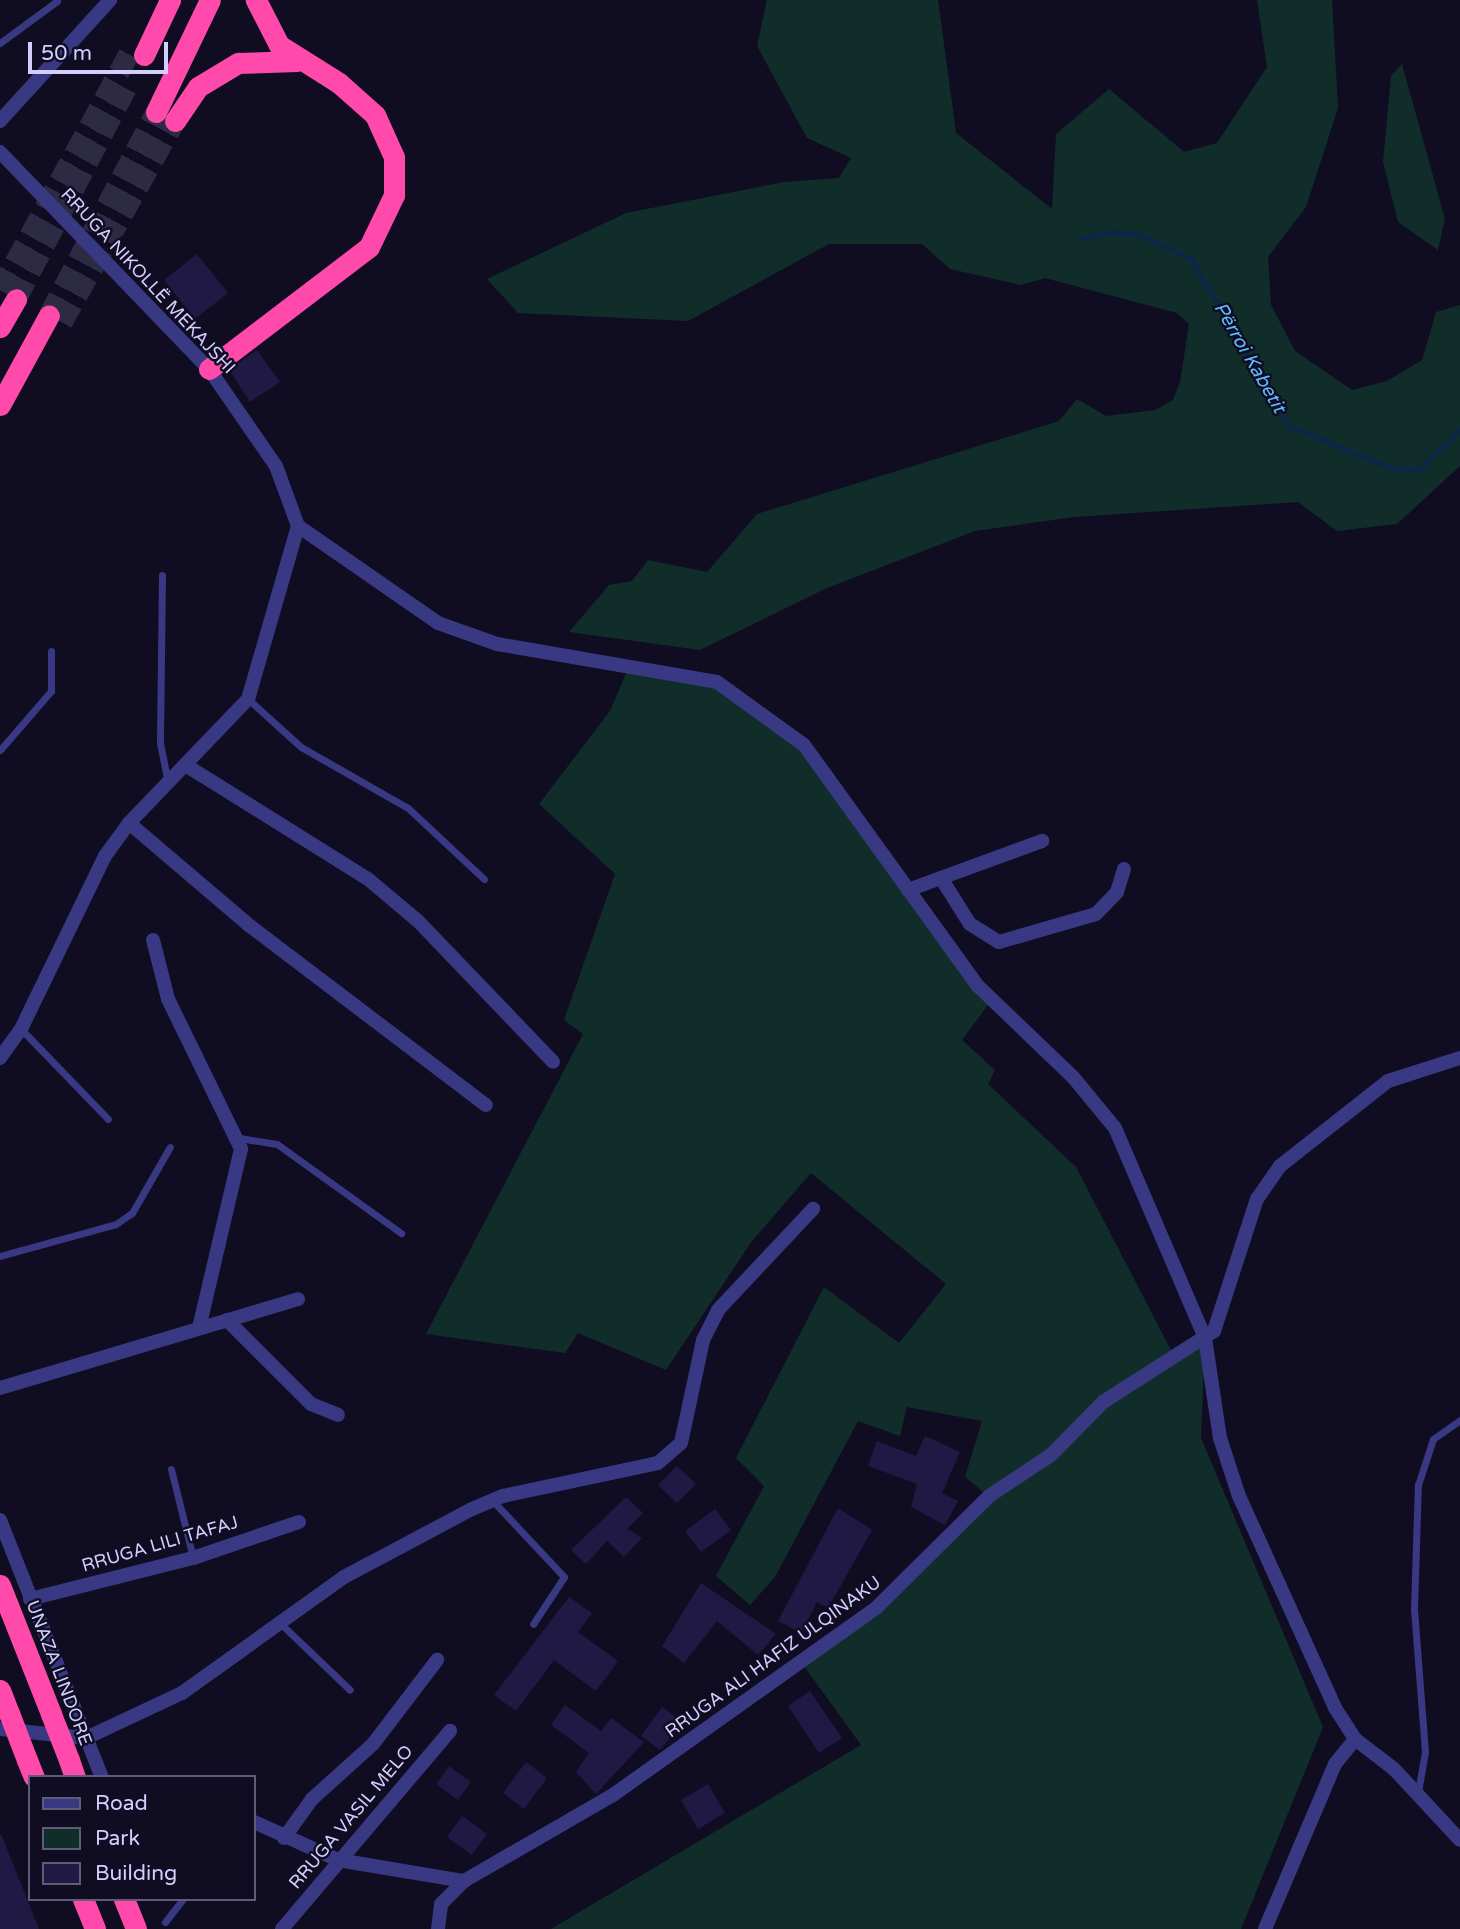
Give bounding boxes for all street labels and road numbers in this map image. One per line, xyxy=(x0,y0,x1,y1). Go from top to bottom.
street label: RRUGA NIKOLLË MEKAJSHI xyxy=(56,184,240,378)
street label: RRUGA LILI TAFAJ xyxy=(79,1511,241,1577)
street label: RRUGA ALI HAFIZ ULQINAKU xyxy=(661,1571,885,1743)
street label: UNAZA LINDORE xyxy=(21,1597,97,1749)
street label: RRUGA VASIL MELO xyxy=(284,1741,418,1893)

